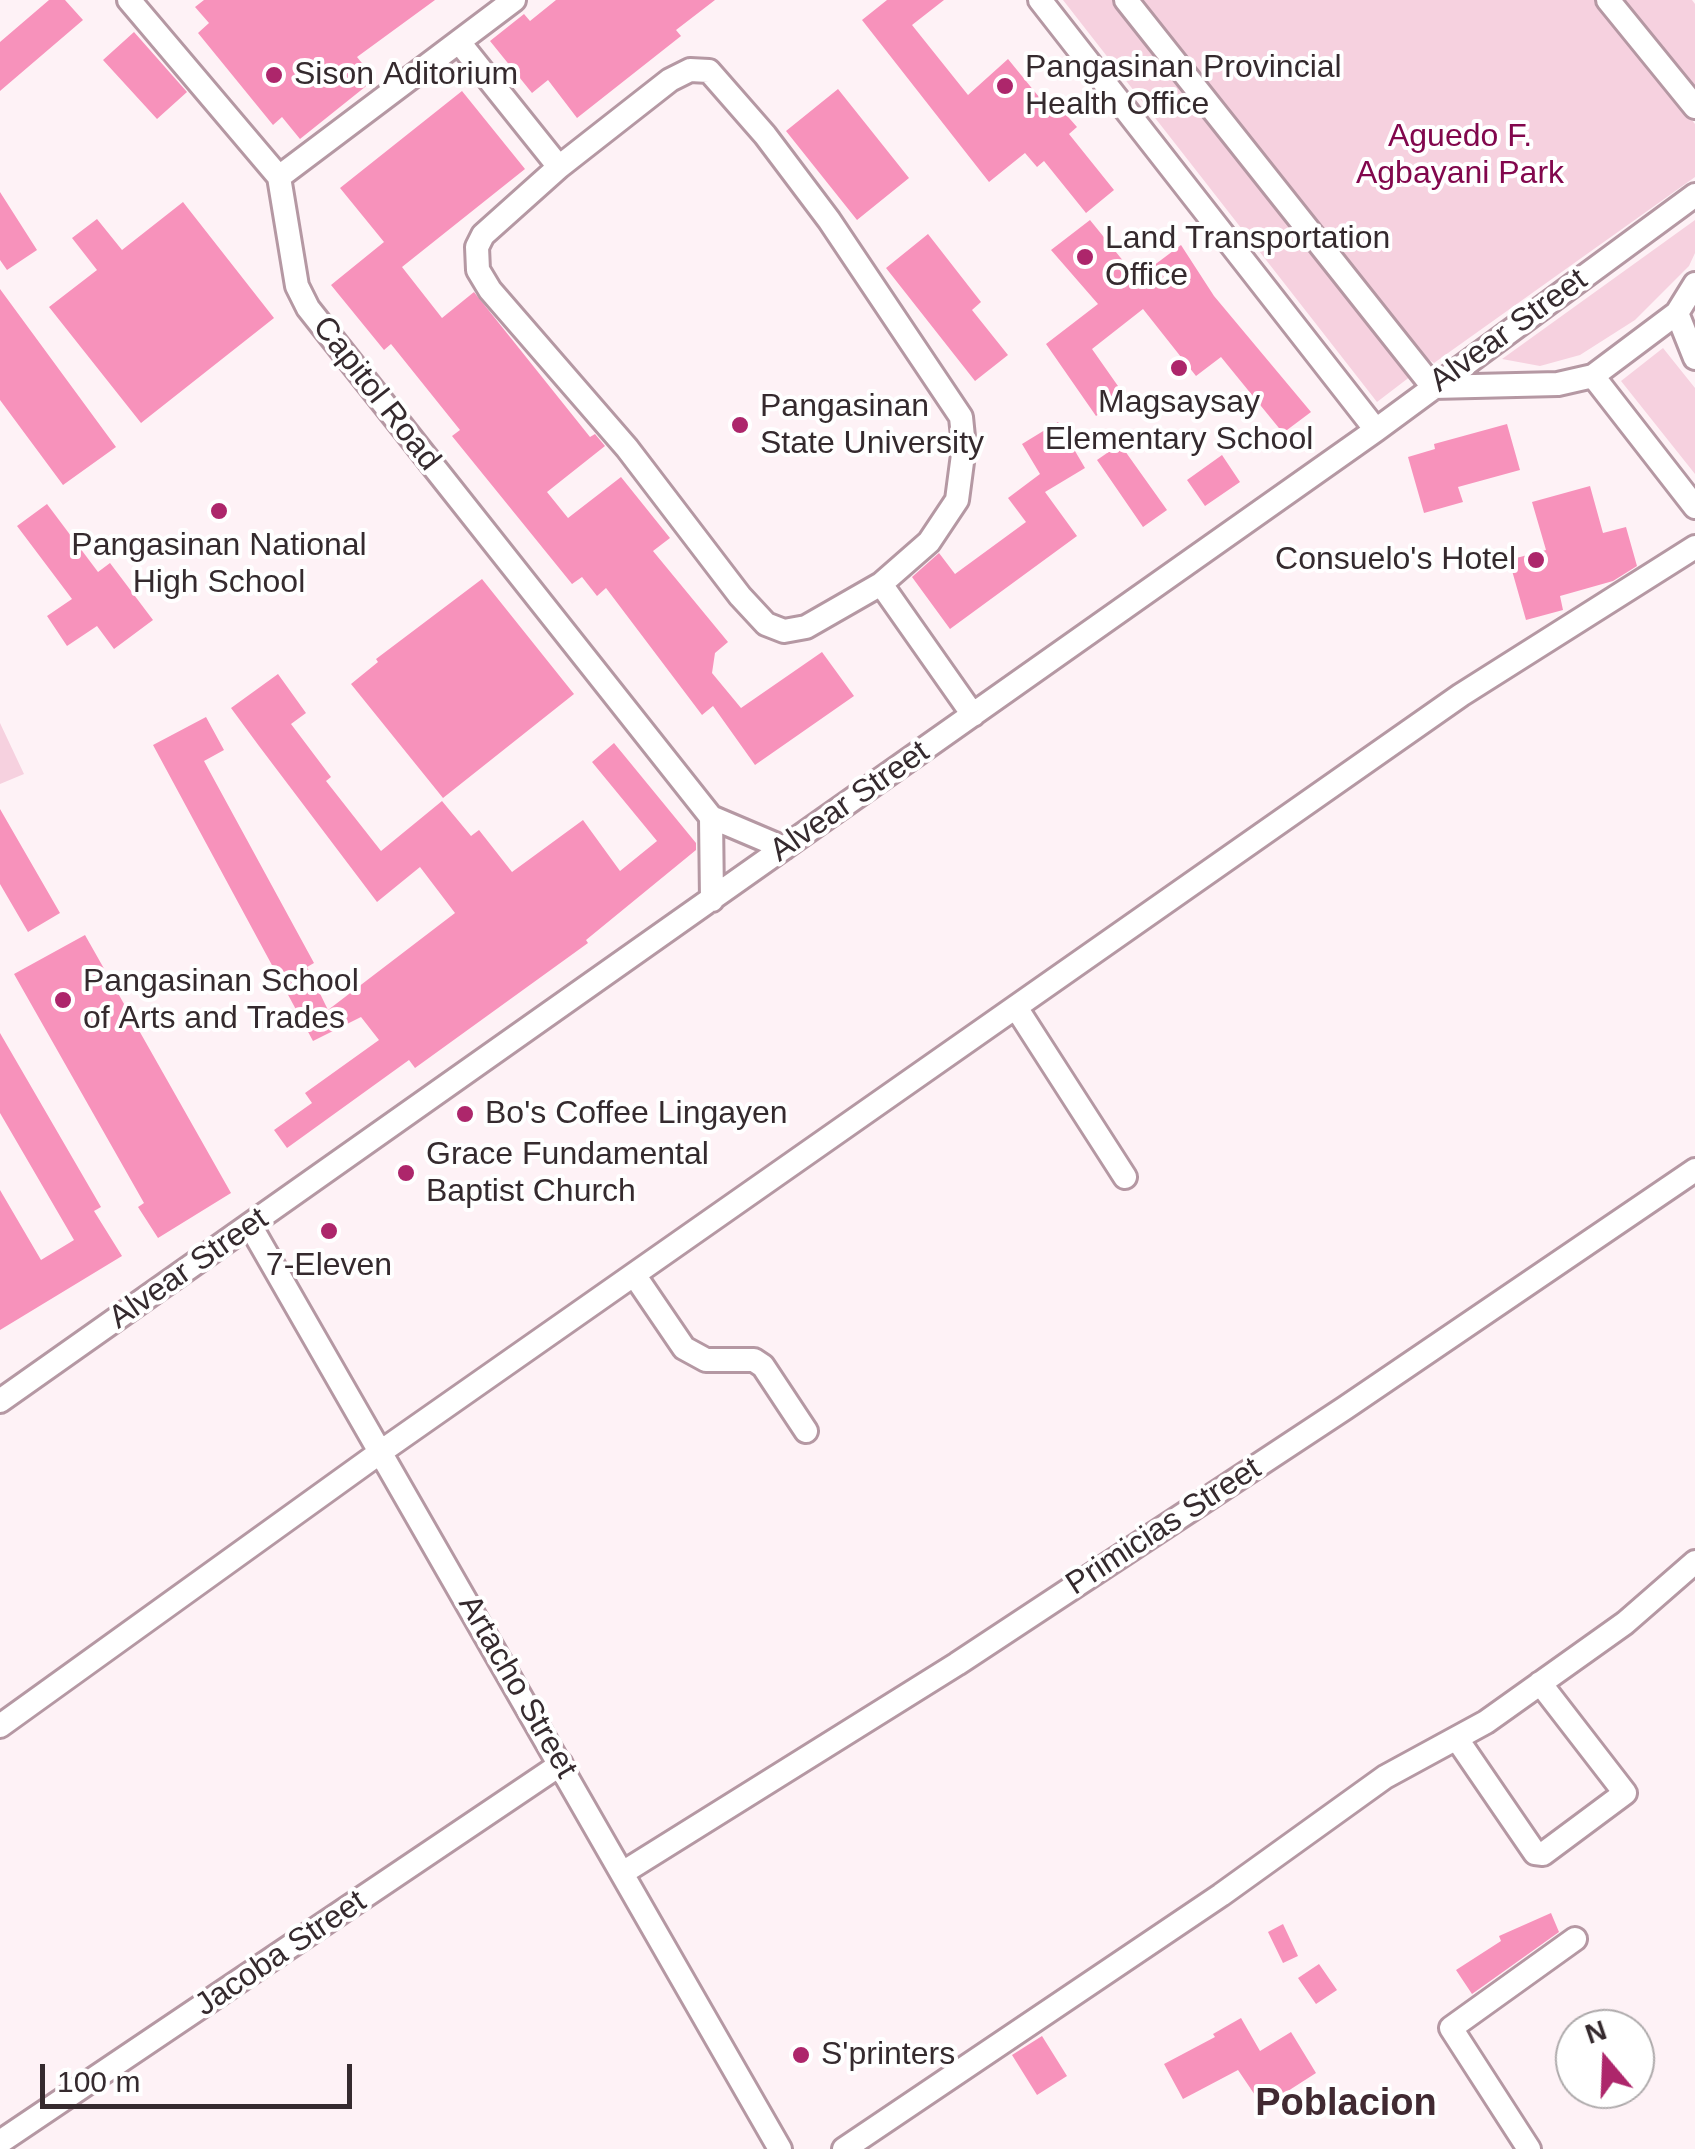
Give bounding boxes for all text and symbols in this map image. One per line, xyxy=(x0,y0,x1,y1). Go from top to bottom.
place label: Pangasinan Provincial Health Office xyxy=(1025,49,1342,124)
place label: Sison Aditorium xyxy=(294,56,518,94)
marker: Sison Aditorium xyxy=(263,64,285,86)
marker: Pangasinan Provincial Health Office xyxy=(994,75,1016,97)
park label: Aguedo F. Agbayani Park xyxy=(1356,118,1564,193)
place label: Land Transportation Office xyxy=(1105,220,1390,295)
marker: Land Transportation Office xyxy=(1074,246,1096,268)
street label: Alvear Street xyxy=(1423,261,1595,401)
street label: Capitol Road xyxy=(304,309,448,479)
marker: Magsaysay Elementary School xyxy=(1168,357,1190,379)
place label: Magsaysay Elementary School xyxy=(1045,384,1313,459)
place label: Pangasinan State University xyxy=(760,388,984,463)
marker: Pangasinan State University xyxy=(729,414,751,436)
marker: Pangasinan National High School xyxy=(208,500,230,522)
place label: Pangasinan National High School xyxy=(71,527,367,602)
place label: Consuelo's Hotel xyxy=(1275,541,1516,579)
marker: Consuelo's Hotel xyxy=(1525,549,1547,571)
street label: Alvear Street xyxy=(763,733,937,871)
place label: Pangasinan School of Arts and Trades xyxy=(83,963,359,1038)
marker: Pangasinan School of Arts and Trades xyxy=(52,989,74,1011)
place label: Bo's Coffee Lingayen xyxy=(485,1095,788,1133)
marker: Bo's Coffee Lingayen xyxy=(454,1103,476,1125)
place label: Grace Fundamental Baptist Church xyxy=(426,1136,709,1211)
marker: Grace Fundamental Baptist Church xyxy=(395,1162,417,1184)
street label: Alvear Street xyxy=(102,1200,276,1338)
marker: 7-Eleven xyxy=(318,1220,340,1242)
place label: 7-Eleven xyxy=(266,1247,392,1285)
street label: Primicias Street xyxy=(1060,1450,1268,1604)
street label: Artacho Street xyxy=(449,1589,585,1785)
street label: Jacoba Street xyxy=(188,1883,374,2025)
north arrow xyxy=(1555,2009,1655,2109)
text: N xyxy=(1581,2014,1610,2050)
place label: S'printers xyxy=(821,2036,955,2074)
scale bar xyxy=(45,2044,358,2106)
marker: S'printers xyxy=(790,2044,812,2066)
text: 100 m xyxy=(57,2065,140,2098)
district label: Poblacion xyxy=(1255,2082,1437,2128)

